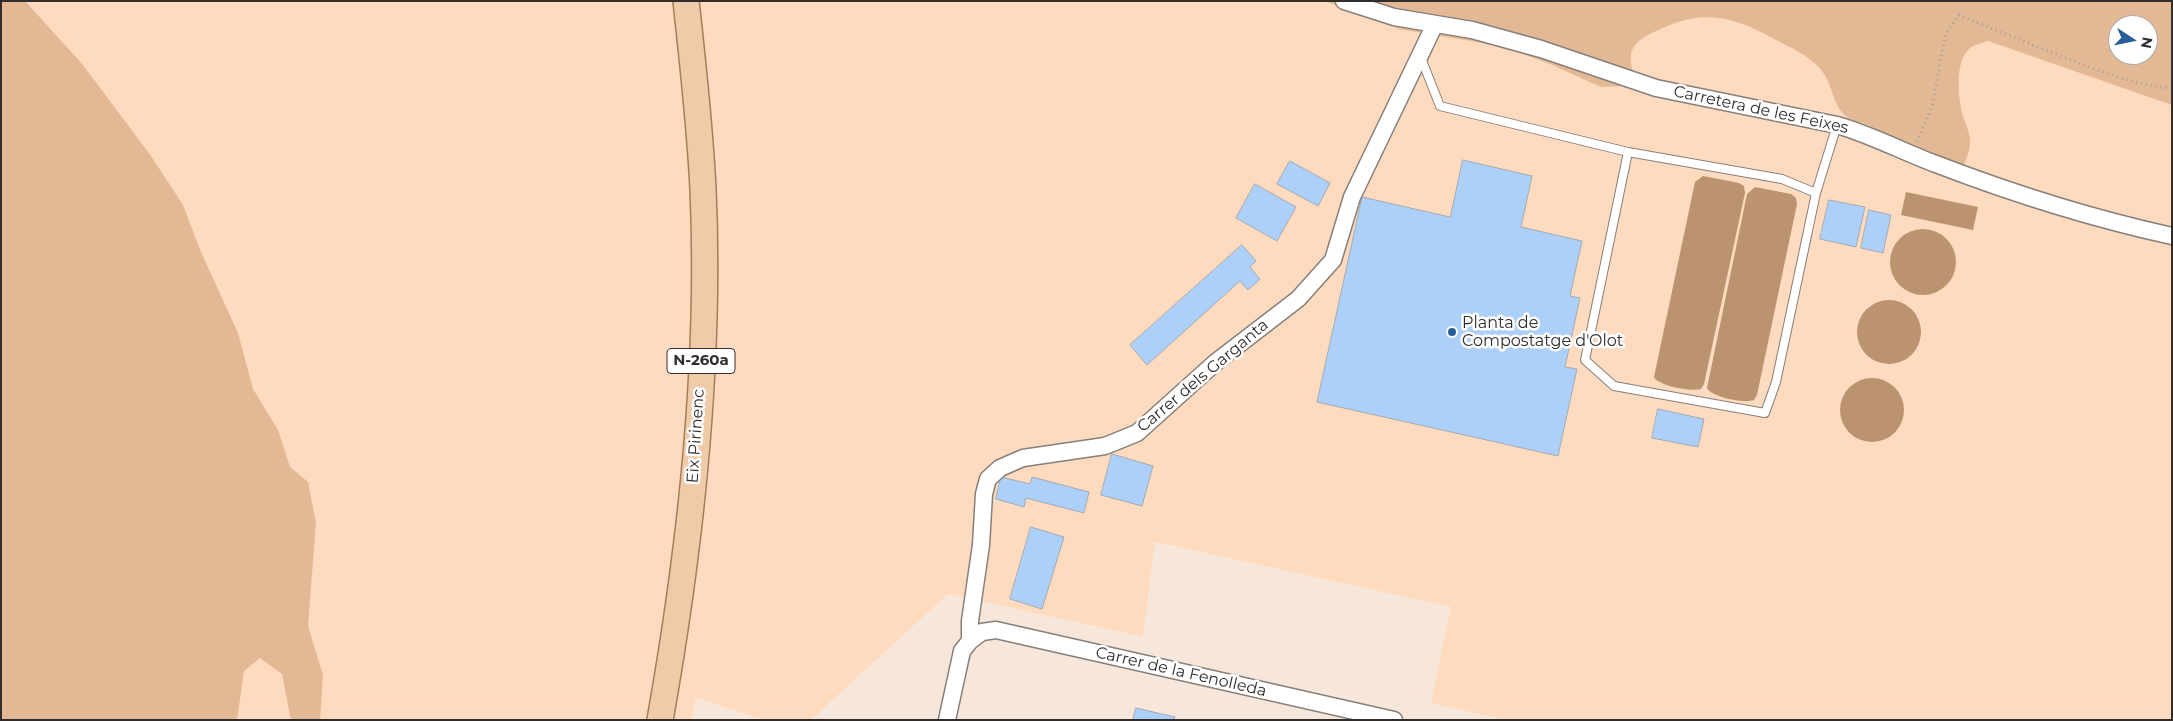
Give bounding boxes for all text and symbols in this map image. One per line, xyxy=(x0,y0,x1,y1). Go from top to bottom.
north arrow xyxy=(2108,15,2158,65)
text: N xyxy=(2137,35,2157,50)
street label: Carretera de les Feixes xyxy=(1672,82,1850,138)
place label: Planta de Compostatge d'Olot xyxy=(1462,313,1623,351)
street label: Carrer dels Garganta xyxy=(1134,316,1272,436)
marker: Planta de Compostatge d'Olot xyxy=(1446,326,1458,338)
road number: N-260a xyxy=(667,348,735,374)
street label: Eix Pirinenc xyxy=(683,388,709,484)
street label: Carrer de la Fenolleda xyxy=(1094,643,1268,701)

